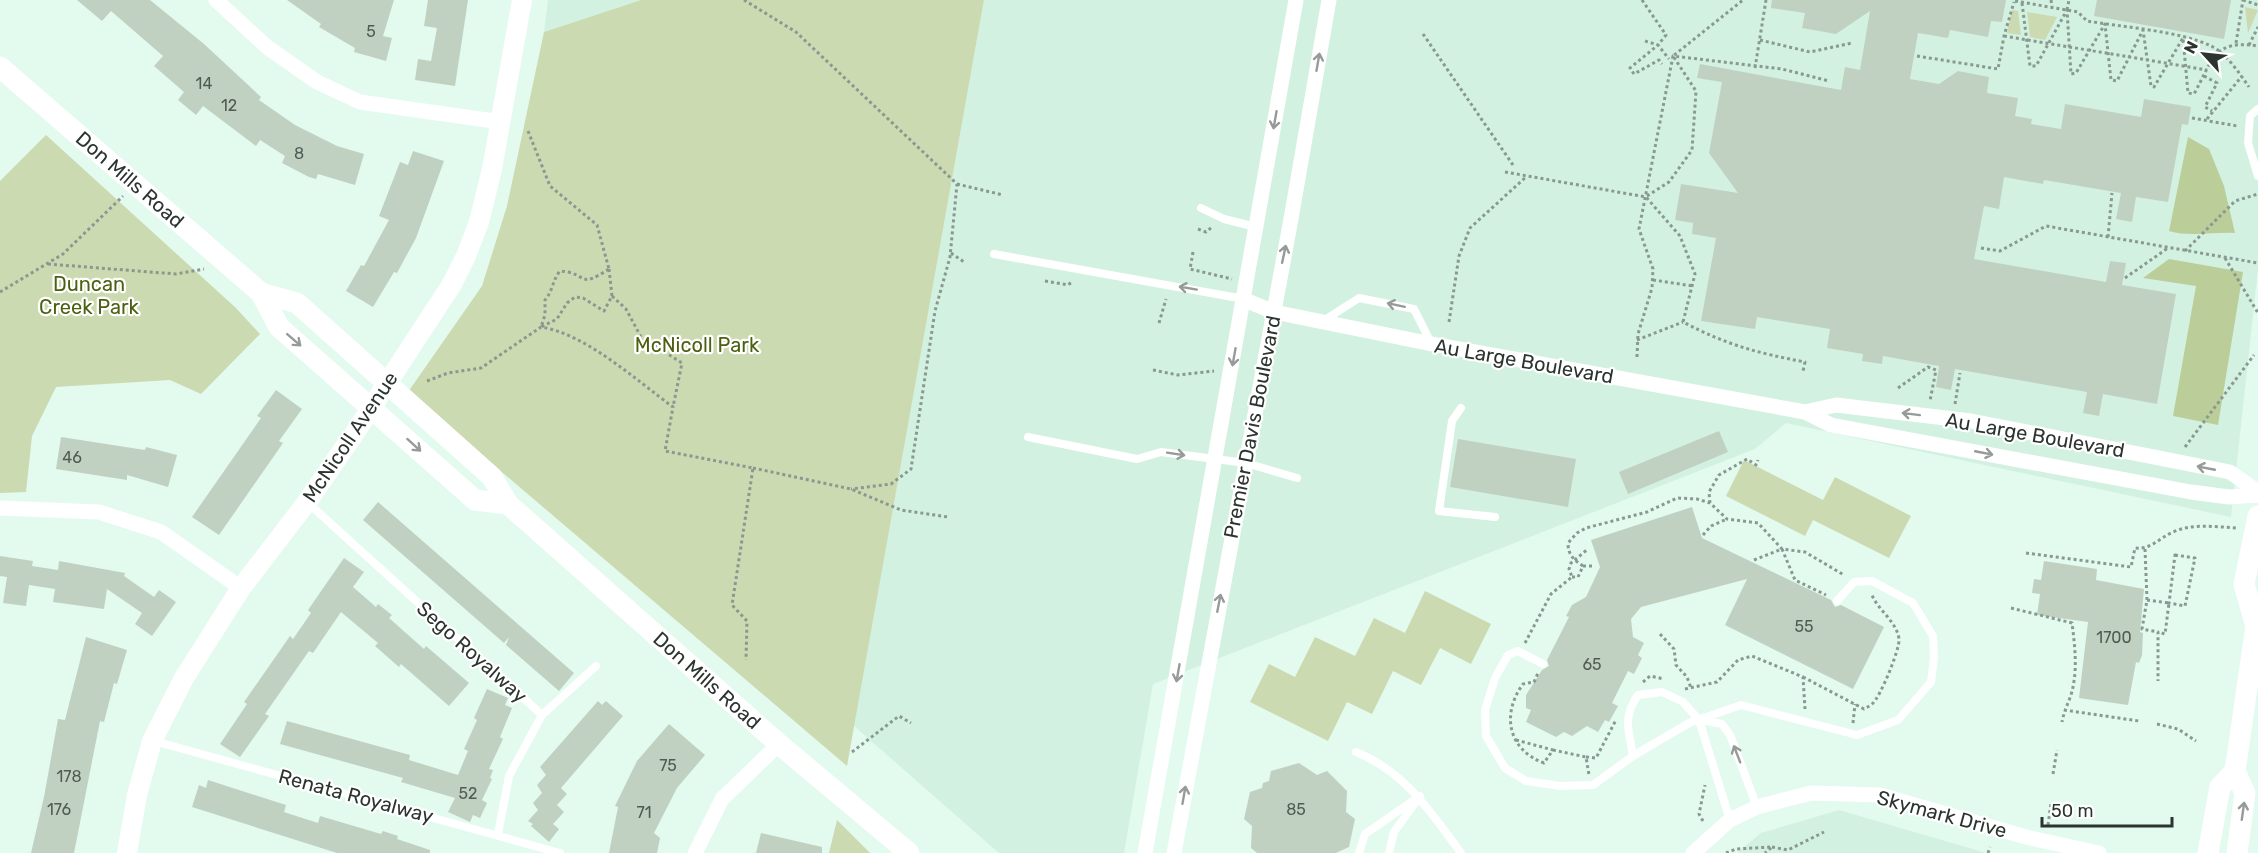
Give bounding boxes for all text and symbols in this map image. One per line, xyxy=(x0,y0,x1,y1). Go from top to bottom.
house number: 5 xyxy=(366,22,376,41)
north arrow xyxy=(2174,24,2234,84)
text: N xyxy=(2180,38,2202,57)
one-way arrow xyxy=(1313,53,1324,72)
house number: 14 xyxy=(196,74,212,93)
house number: 12 xyxy=(221,96,237,115)
one-way arrow xyxy=(1270,109,1281,129)
street label: Don Mills Road xyxy=(71,126,189,233)
house number: 8 xyxy=(294,144,304,163)
one-way arrow xyxy=(1279,245,1290,264)
park label: Duncan Creek Park xyxy=(39,272,140,319)
one-way arrow xyxy=(1178,282,1198,293)
one-way arrow xyxy=(1387,299,1406,310)
street label: Premier Davis Boulevard xyxy=(1219,314,1285,540)
park label: McNicoll Park xyxy=(635,333,760,357)
street label: Au Large Boulevard xyxy=(1433,333,1615,389)
one-way arrow xyxy=(286,334,302,347)
one-way arrow xyxy=(1229,347,1240,366)
street label: McNicoll Avenue xyxy=(297,367,403,507)
street label: Au Large Boulevard xyxy=(1944,407,2126,463)
one-way arrow xyxy=(1902,408,1922,419)
one-way arrow xyxy=(406,438,421,452)
house number: 46 xyxy=(62,448,82,467)
one-way arrow xyxy=(1974,448,1993,459)
one-way arrow xyxy=(1166,449,1185,460)
one-way arrow xyxy=(2197,462,2216,473)
one-way arrow xyxy=(1214,594,1225,614)
street label: Sego Royalway xyxy=(412,596,532,708)
house number: 55 xyxy=(1794,617,1814,636)
street label: Don Mills Road xyxy=(648,626,766,734)
house number: 1700 xyxy=(2096,628,2132,647)
house number: 65 xyxy=(1582,655,1602,674)
one-way arrow xyxy=(1172,663,1183,682)
one-way arrow xyxy=(1731,745,1742,763)
house number: 75 xyxy=(659,756,677,775)
street label: Renata Royalway xyxy=(276,764,436,828)
house number: 178 xyxy=(56,767,82,786)
house number: 52 xyxy=(459,784,477,803)
street label: Skymark Drive xyxy=(1874,785,2010,843)
one-way arrow xyxy=(1179,786,1190,806)
scale bar xyxy=(2042,790,2172,828)
house number: 176 xyxy=(47,800,71,819)
house number: 85 xyxy=(1286,800,1306,819)
text: 50 m xyxy=(2051,800,2094,822)
one-way arrow xyxy=(2237,802,2248,822)
house number: 71 xyxy=(636,803,652,822)

